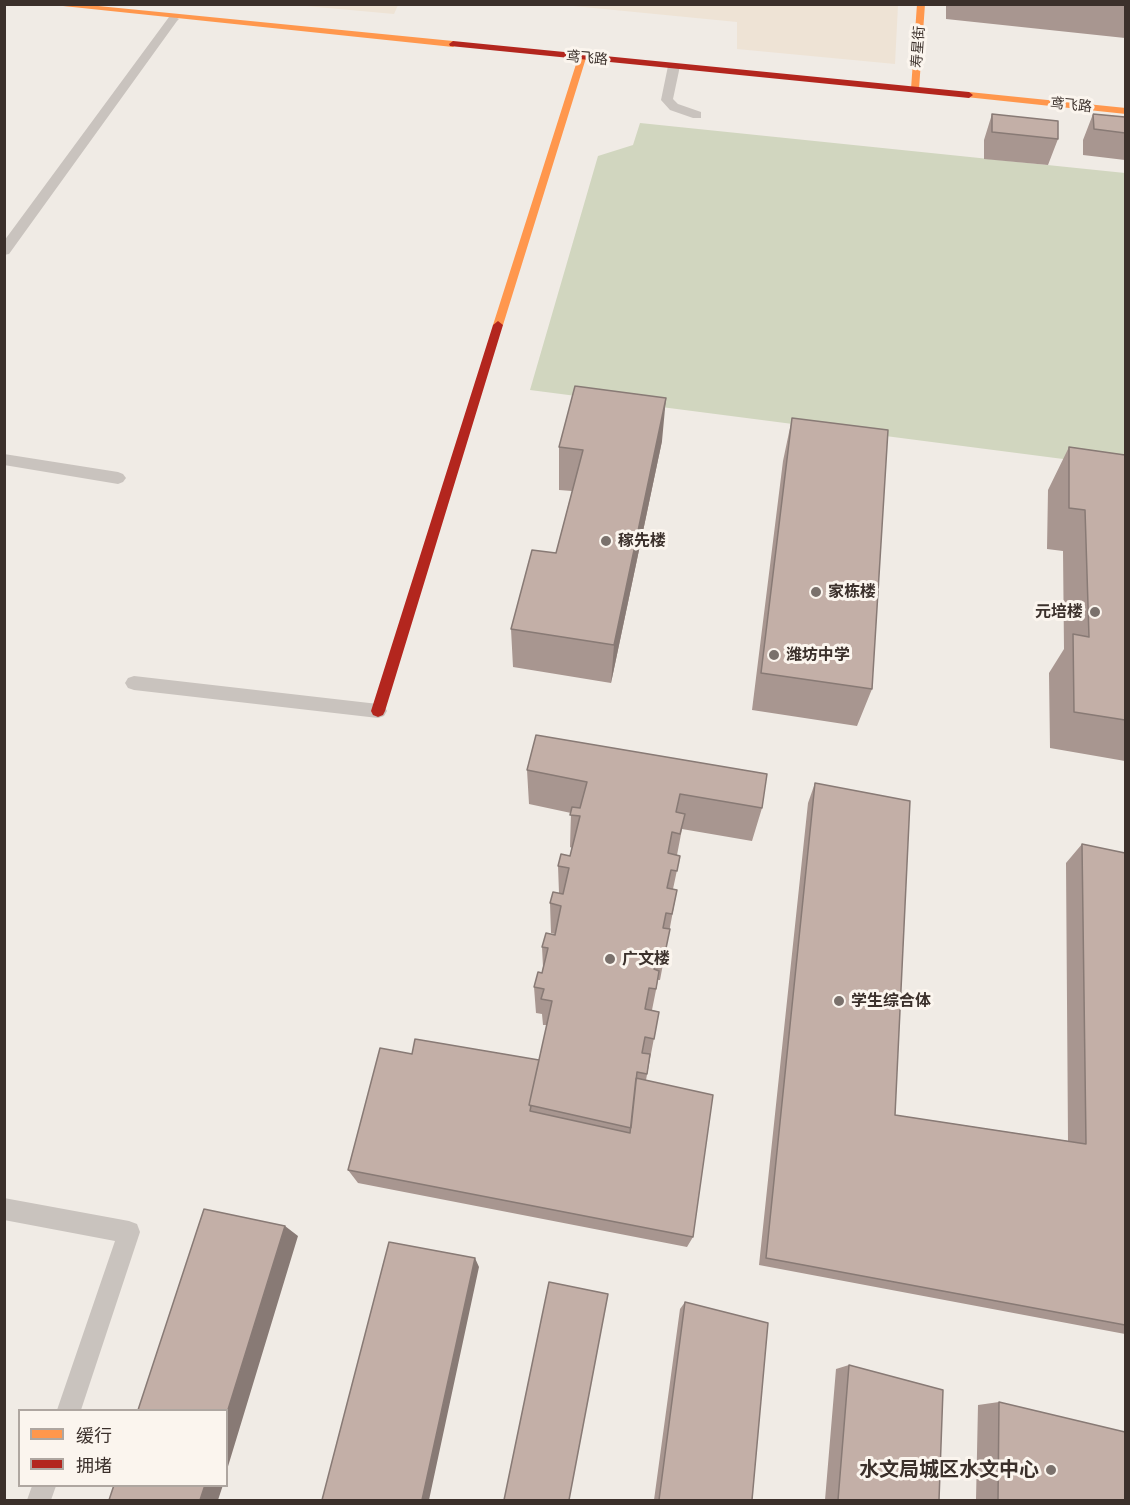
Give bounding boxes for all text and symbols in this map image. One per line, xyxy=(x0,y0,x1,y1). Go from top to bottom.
street label: 寿星街 xyxy=(908,25,928,69)
street label: 鸢飞路 xyxy=(565,48,609,68)
street label: 鸢飞路 xyxy=(1049,94,1093,116)
place label: 稼先楼 xyxy=(618,531,666,551)
marker: 稼先楼 xyxy=(599,534,613,548)
place label: 家栋楼 xyxy=(828,582,876,602)
marker: 家栋楼 xyxy=(809,585,823,599)
place label: 元培楼 xyxy=(1035,602,1083,622)
marker: 元培楼 xyxy=(1088,605,1102,619)
place label: 潍坊中学 xyxy=(786,645,850,665)
marker: 潍坊中学 xyxy=(767,648,781,662)
place label: 广文楼 xyxy=(622,949,670,969)
marker: 广文楼 xyxy=(603,952,617,966)
place label: 学生综合体 xyxy=(851,991,931,1011)
marker: 学生综合体 xyxy=(832,994,846,1008)
legend xyxy=(18,1409,228,1487)
text: 缓行 xyxy=(76,1425,112,1446)
text: 拥堵 xyxy=(76,1455,112,1476)
place label: 水文局城区水文中心 xyxy=(859,1458,1039,1482)
marker: 水文局城区水文中心 xyxy=(1044,1463,1058,1477)

